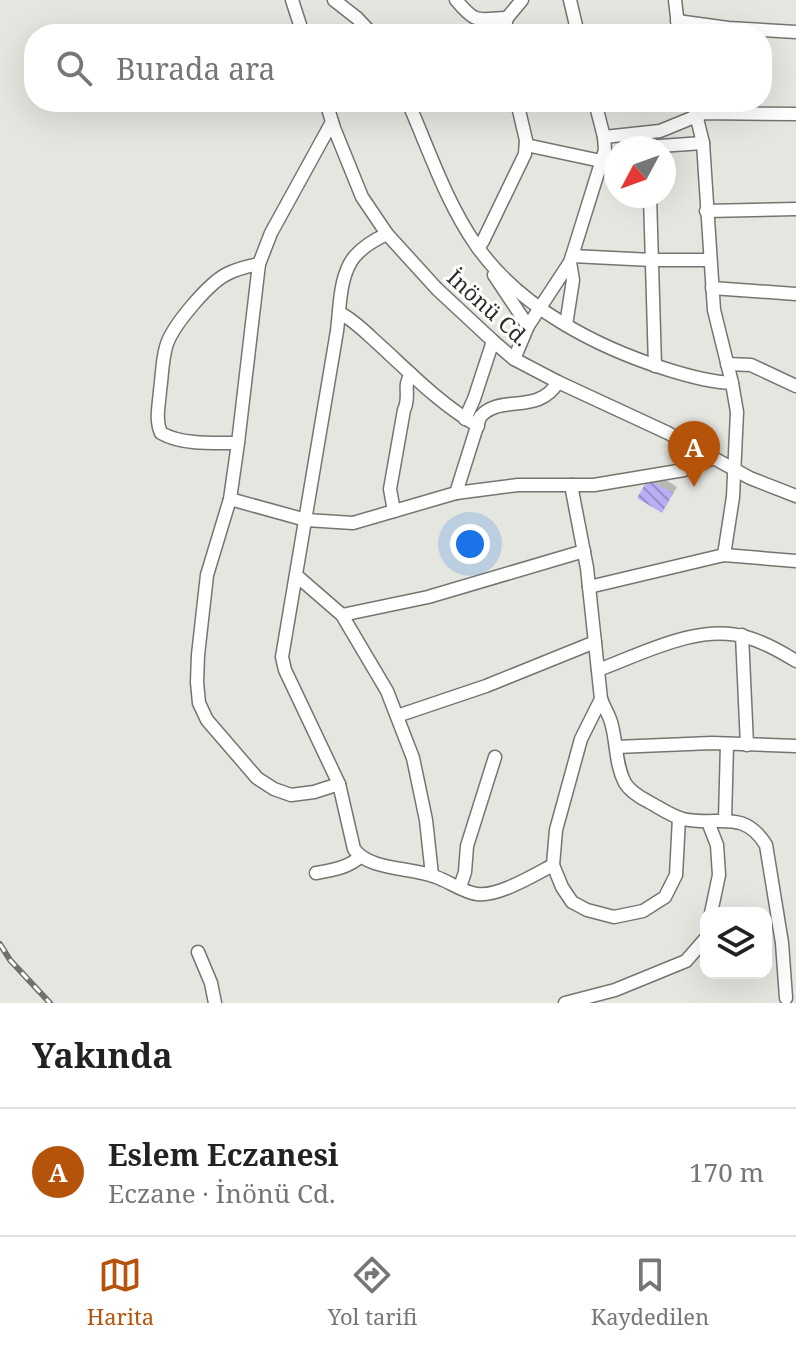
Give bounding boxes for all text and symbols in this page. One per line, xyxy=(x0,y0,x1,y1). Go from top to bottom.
search box xyxy=(24,24,772,112)
icon: search xyxy=(52,46,96,90)
text: Burada ara xyxy=(116,48,276,89)
north arrow xyxy=(604,136,676,208)
street label: İnönü Cd. xyxy=(441,262,537,352)
pin: A xyxy=(668,421,720,487)
your location xyxy=(450,524,490,564)
map controls xyxy=(700,907,772,979)
button: layers xyxy=(700,907,772,979)
text: Yakında xyxy=(32,1032,173,1078)
text: Eslem Eczanesi xyxy=(108,1134,339,1175)
text: A xyxy=(48,1154,68,1190)
text: 170 m xyxy=(689,1154,764,1190)
text: Eczane · İnönü Cd. xyxy=(108,1175,335,1211)
tab: Harita xyxy=(87,1253,154,1331)
tab: Yol tarifi xyxy=(328,1253,417,1331)
tab: Kaydedilen xyxy=(591,1253,709,1331)

